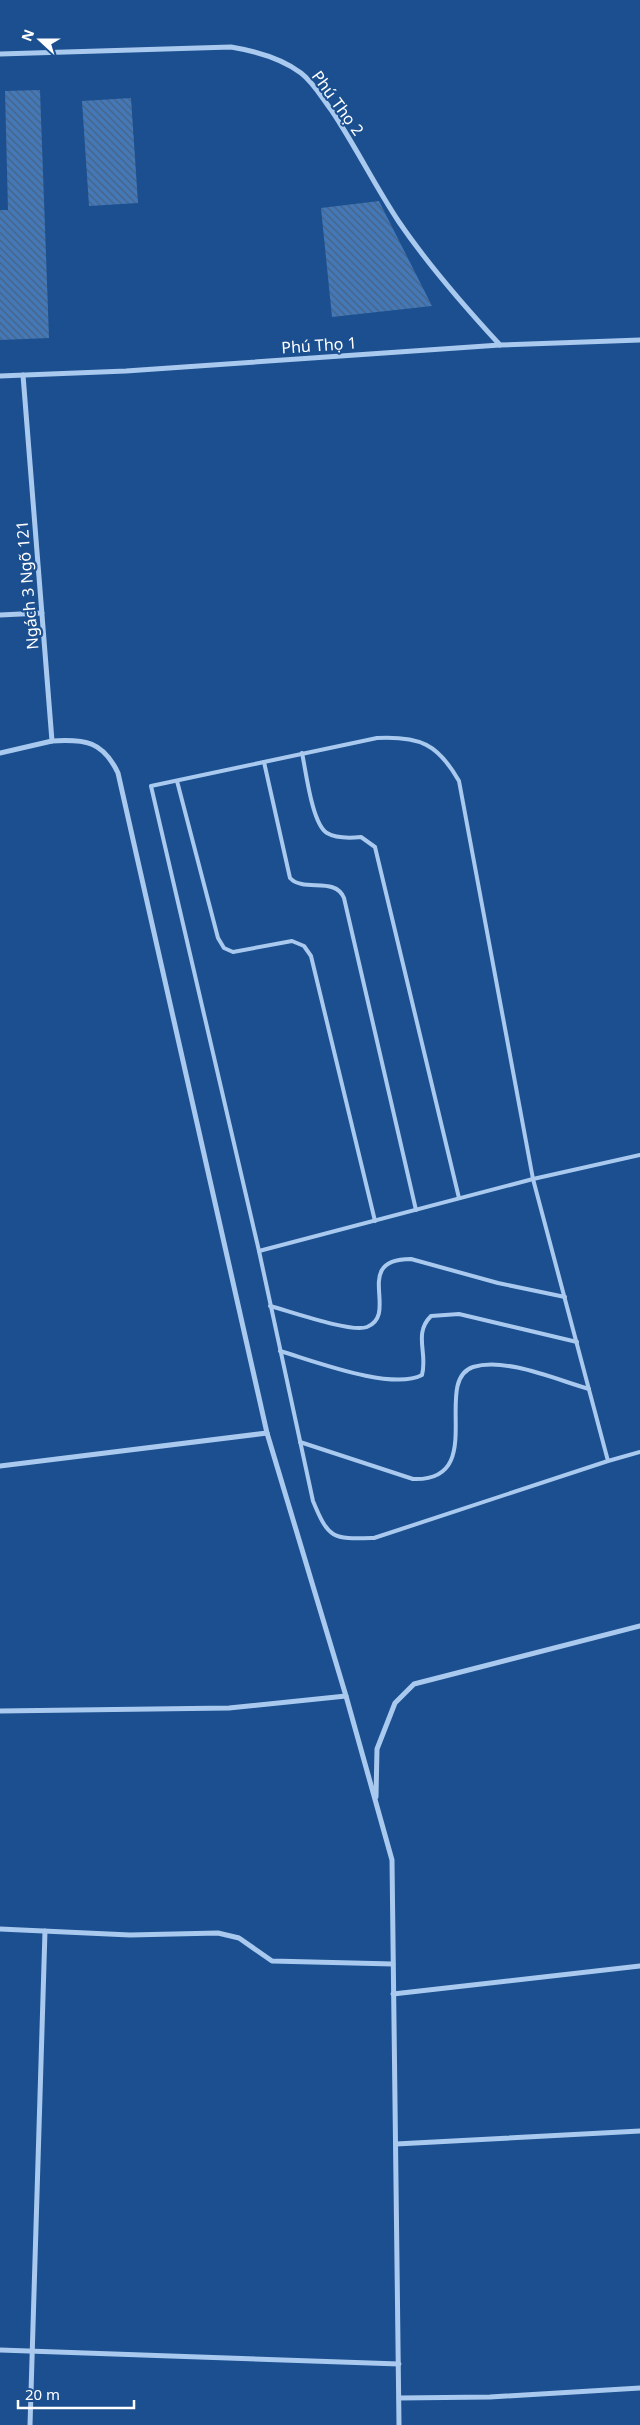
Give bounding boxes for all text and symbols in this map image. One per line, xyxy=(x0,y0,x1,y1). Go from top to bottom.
north arrow xyxy=(15,15,65,65)
text: N xyxy=(16,26,38,44)
street label: Phú Thọ 2 xyxy=(307,66,369,140)
street label: Phú Thọ 1 xyxy=(281,331,357,359)
street label: Ngách 3 Ngõ 121 xyxy=(10,520,44,650)
scale bar xyxy=(18,2378,134,2410)
text: 20 m xyxy=(25,2384,60,2404)

